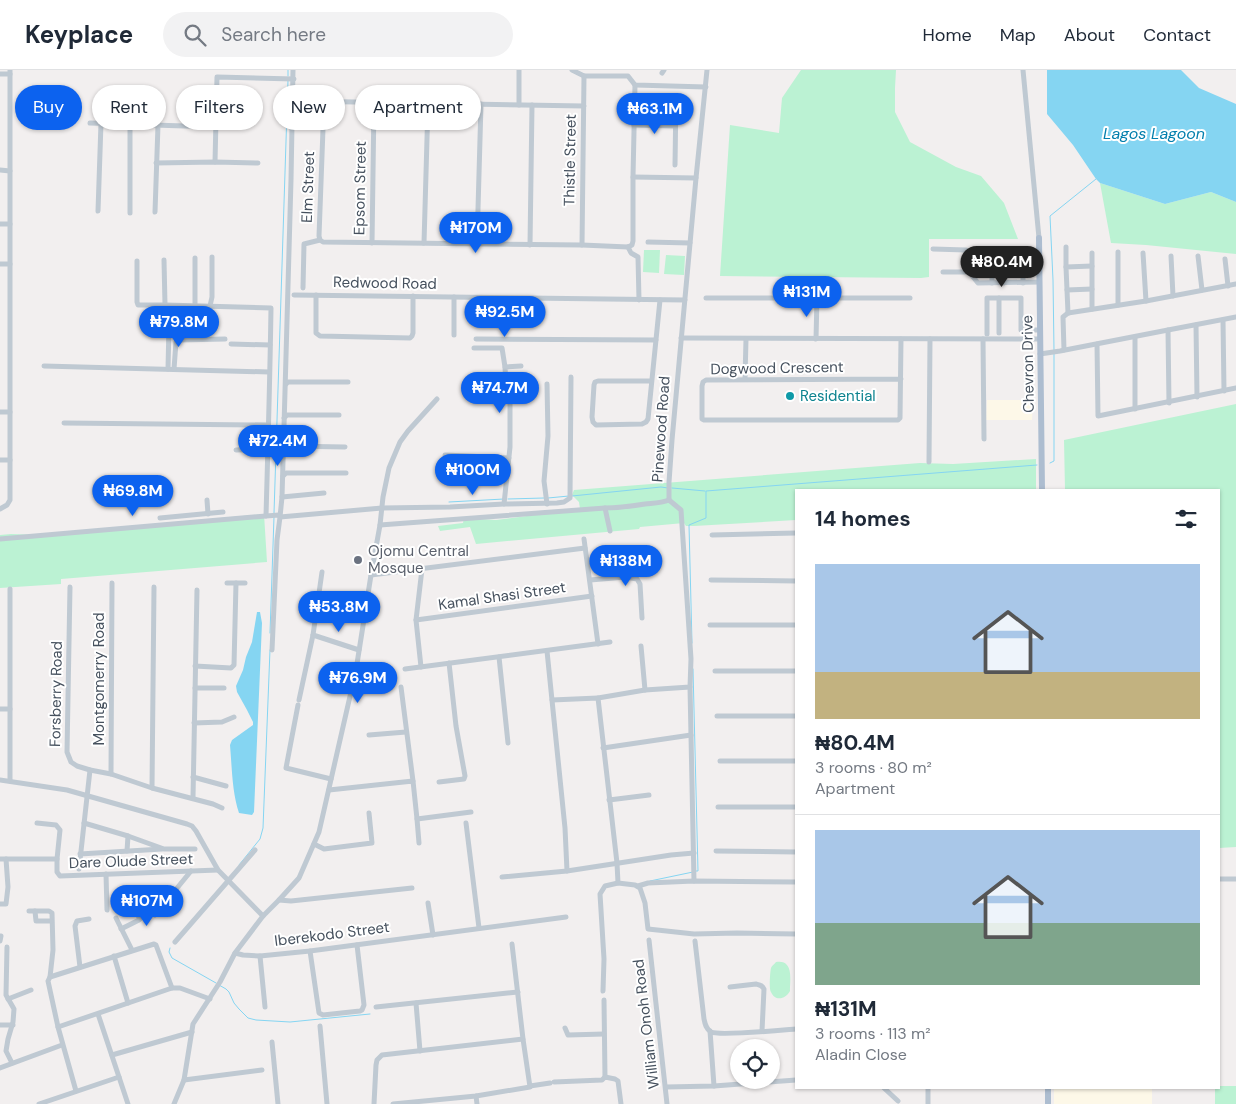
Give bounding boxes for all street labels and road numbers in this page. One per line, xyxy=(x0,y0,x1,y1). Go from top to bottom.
street label: Thistle Street xyxy=(559,114,581,206)
street label: Epsom Street xyxy=(349,141,371,235)
street label: Elm Street xyxy=(297,151,319,223)
street label: Redwood Road xyxy=(333,272,437,294)
street label: Chevron Drive xyxy=(1017,315,1039,413)
street label: Dogwood Crescent xyxy=(710,357,844,379)
street label: Pinewood Road xyxy=(647,375,675,483)
street label: Kamal Shasi Street xyxy=(437,577,567,615)
street label: Montgomerry Road xyxy=(89,612,109,746)
street label: Forsberry Road xyxy=(45,641,67,747)
street label: Dare Olude Street xyxy=(69,849,194,873)
street label: Iberekodo Street xyxy=(273,917,391,951)
street label: William Onoh Road xyxy=(628,958,664,1090)

